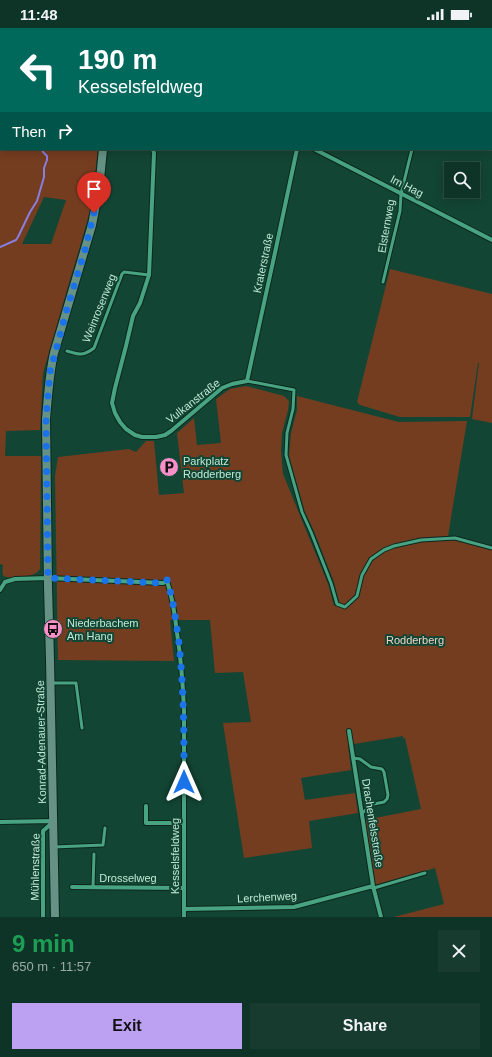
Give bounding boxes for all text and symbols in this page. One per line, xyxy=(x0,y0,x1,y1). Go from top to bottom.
text: 11:48 xyxy=(20,6,58,23)
icon: left xyxy=(12,44,64,96)
text: 190 m xyxy=(78,44,157,75)
text: Kesselsfeldweg xyxy=(78,77,203,97)
icon: right xyxy=(54,120,76,142)
text: Then xyxy=(12,123,46,140)
map controls xyxy=(444,162,480,198)
button: search xyxy=(444,162,480,198)
pin xyxy=(77,172,111,213)
street label: Im Hag xyxy=(388,173,426,199)
icon: arrive xyxy=(83,178,105,200)
street label: Elsternweg xyxy=(375,198,397,254)
street label: Kraterstraße xyxy=(251,232,275,294)
street label: Weinrosenweg xyxy=(80,272,118,344)
street label: Vulkanstraße xyxy=(164,376,222,426)
place label: Parkplatz Rodderberg xyxy=(183,455,241,480)
parking icon: Parkplatz Rodderberg xyxy=(158,456,180,478)
place label: Niederbachem Am Hang xyxy=(67,617,139,642)
bus stop icon: Niederbachem Am Hang xyxy=(42,618,64,640)
park label: Rodderberg xyxy=(386,634,444,646)
street label: Konrad-Adenauer-Straße xyxy=(34,680,48,804)
position arrow xyxy=(163,761,205,803)
street label: Drachenfelsstraße xyxy=(360,778,386,868)
street label: Kesselsfeldweg xyxy=(169,818,181,894)
street label: Mühlenstraße xyxy=(28,833,42,901)
street label: Drosselweg xyxy=(99,872,157,884)
street label: Lerchenweg xyxy=(237,889,297,905)
text: 9 min xyxy=(12,930,75,957)
button: close xyxy=(438,930,480,972)
text: 650 m · 11:57 xyxy=(12,959,91,974)
button: Exit xyxy=(12,1003,242,1049)
button: Share xyxy=(250,1003,480,1049)

